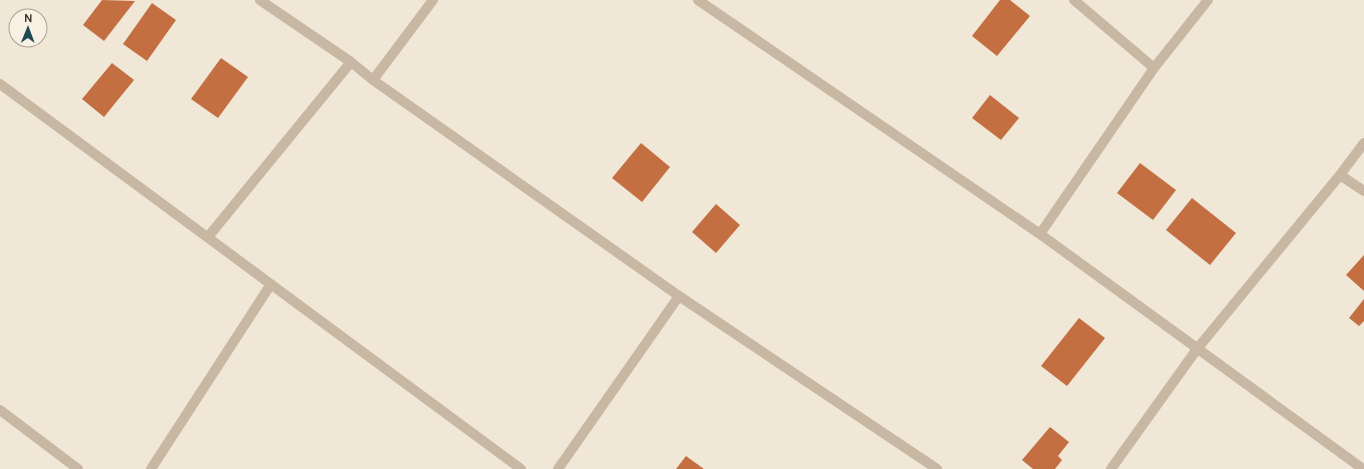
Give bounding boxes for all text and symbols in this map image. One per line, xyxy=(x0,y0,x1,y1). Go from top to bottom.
north arrow xyxy=(8,8,48,48)
text: N xyxy=(24,10,32,25)

